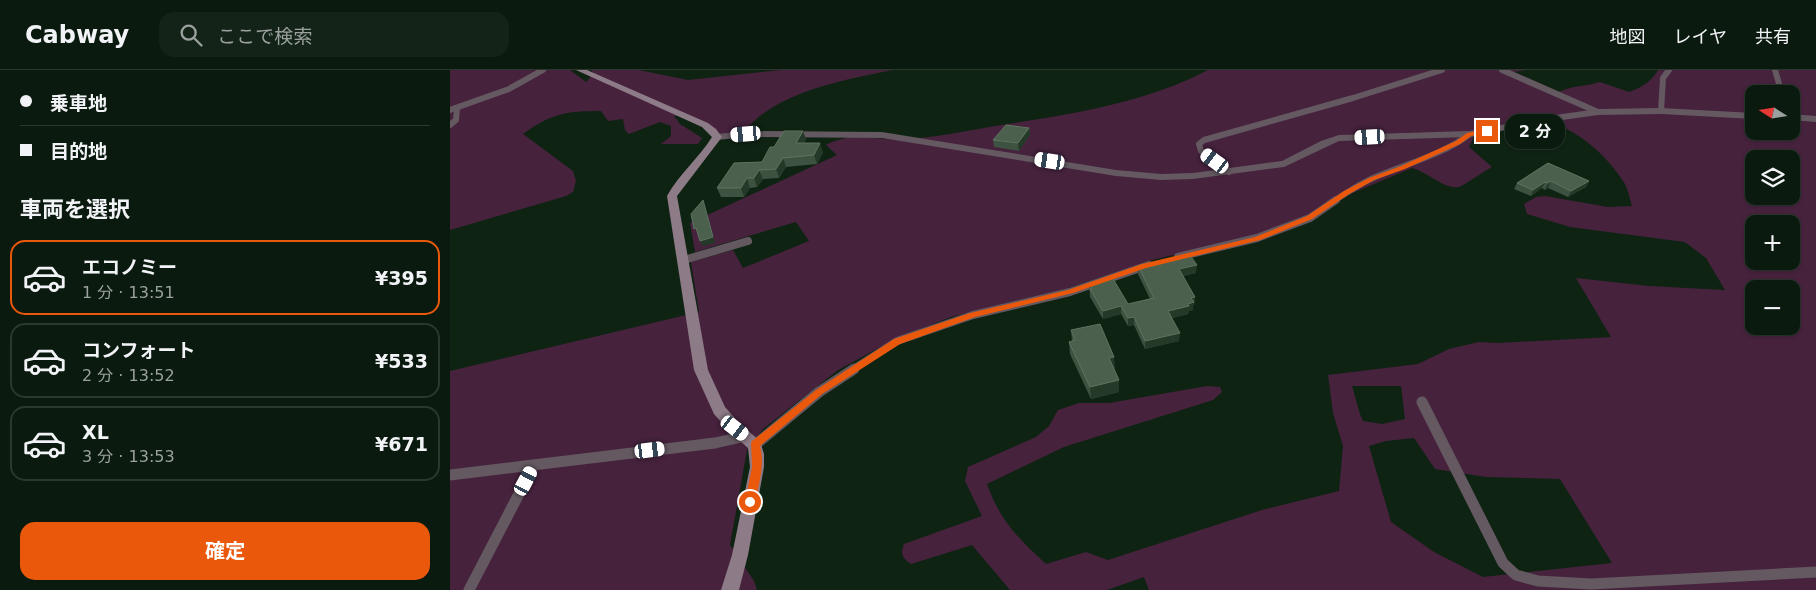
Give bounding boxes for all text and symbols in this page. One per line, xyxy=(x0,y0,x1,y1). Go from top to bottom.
search box xyxy=(159,12,509,57)
text: Cabway xyxy=(25,21,129,49)
icon: search xyxy=(177,21,205,49)
text: ここで検索 xyxy=(217,25,312,47)
text: 地図 xyxy=(1610,26,1646,47)
text: レイヤ xyxy=(1674,26,1727,47)
text: 共有 xyxy=(1755,26,1791,47)
north arrow xyxy=(1745,85,1800,140)
map controls xyxy=(1745,85,1800,335)
text: 乗車地 xyxy=(50,92,107,114)
callout: 2 分 xyxy=(1504,114,1564,148)
route end xyxy=(1476,120,1498,142)
text: 2 分 xyxy=(1519,122,1551,141)
car xyxy=(730,125,761,143)
car xyxy=(1354,129,1385,145)
text: 目的地 xyxy=(50,140,107,162)
car xyxy=(1198,146,1231,176)
button: layers xyxy=(1745,150,1800,205)
car xyxy=(1034,151,1065,171)
text: 車両を選択 xyxy=(20,197,130,222)
button: + xyxy=(1745,215,1800,270)
icon: car xyxy=(22,255,67,300)
text: エコノミー xyxy=(82,256,177,278)
text: ¥395 xyxy=(375,267,428,289)
button: − xyxy=(1745,280,1800,335)
text: 1 分 · 13:51 xyxy=(82,283,175,302)
icon: car xyxy=(22,338,67,383)
text: コンフォート xyxy=(82,339,195,361)
text: ¥533 xyxy=(375,350,428,372)
text: 2 分 · 13:52 xyxy=(82,366,175,385)
car xyxy=(718,413,751,443)
icon: car xyxy=(22,421,67,466)
text: XL xyxy=(82,421,109,443)
text: ¥671 xyxy=(375,433,428,455)
car xyxy=(634,441,665,459)
text: 3 分 · 13:53 xyxy=(82,447,175,466)
car xyxy=(512,464,539,498)
route start xyxy=(739,491,761,513)
button: 確定 xyxy=(20,522,430,580)

